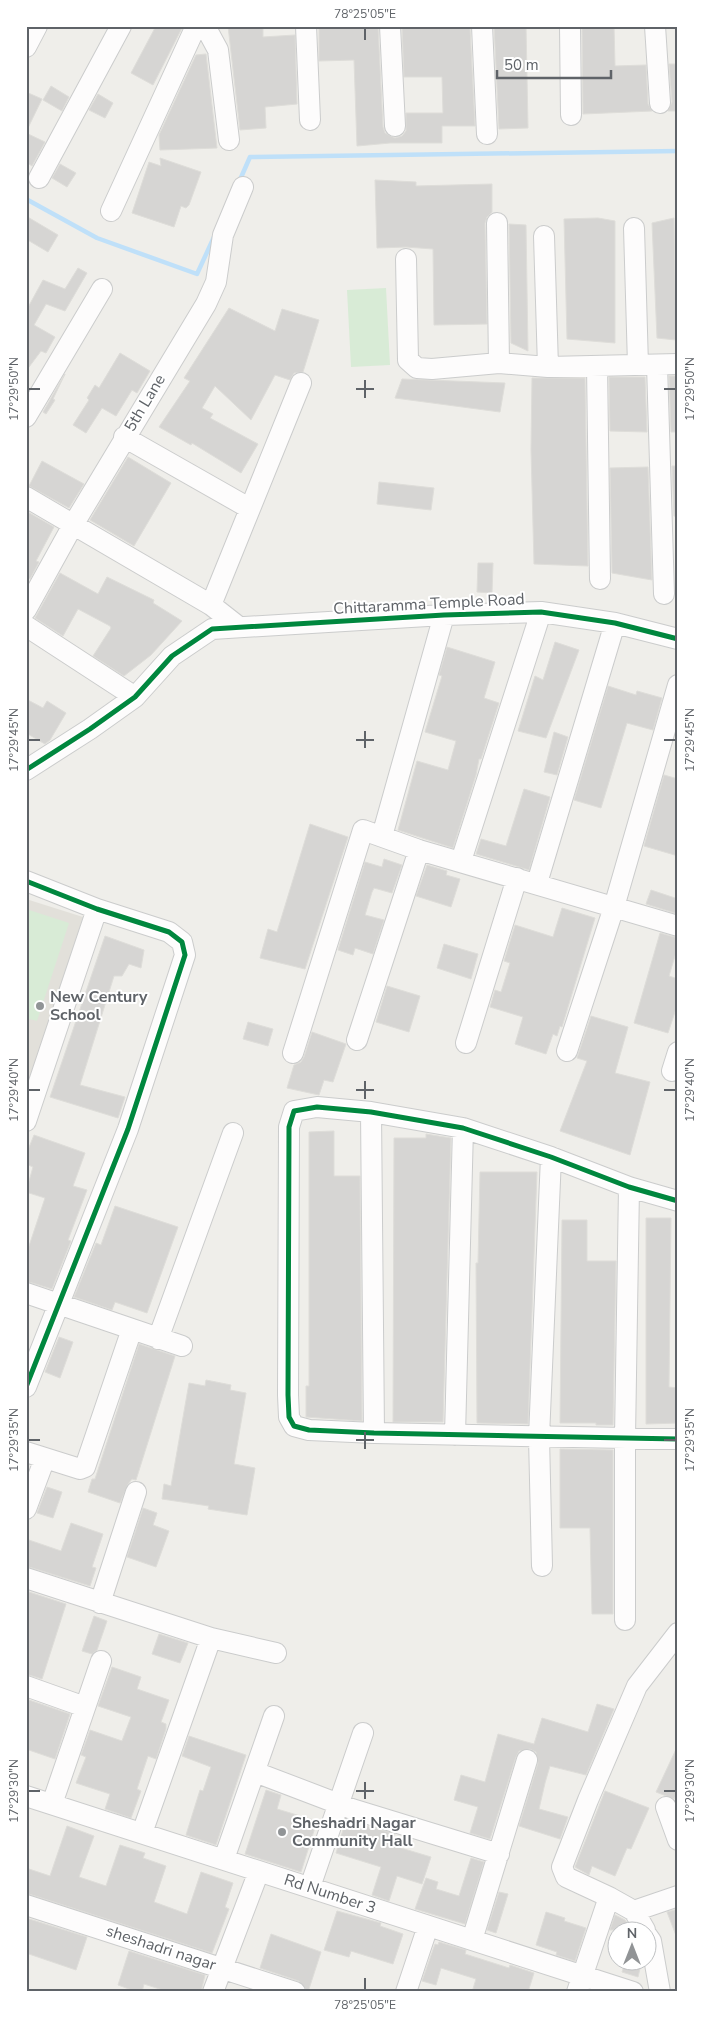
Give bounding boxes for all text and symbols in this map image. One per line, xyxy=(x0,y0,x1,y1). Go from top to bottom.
text: 78°25'05"E xyxy=(334,6,396,22)
scale bar xyxy=(497,48,610,80)
text: 50 m xyxy=(504,55,539,75)
text: 17°29'50"N xyxy=(6,357,22,421)
text: 17°29'50"N xyxy=(682,357,698,421)
street label: 5th Lane xyxy=(119,370,171,436)
street label: Chittaramma Temple Road xyxy=(333,588,525,620)
text: 17°29'45"N xyxy=(6,708,22,772)
text: 17°29'45"N xyxy=(682,708,698,772)
place label: New Century School xyxy=(50,986,148,1026)
marker: New Century School xyxy=(34,1000,46,1012)
text: 17°29'40"N xyxy=(6,1058,22,1122)
text: 17°29'40"N xyxy=(682,1058,698,1122)
text: 17°29'35"N xyxy=(6,1408,22,1472)
text: 17°29'35"N xyxy=(682,1408,698,1472)
text: 17°29'30"N xyxy=(6,1759,22,1823)
text: 17°29'30"N xyxy=(682,1759,698,1823)
place label: Sheshadri Nagar Community Hall xyxy=(292,1812,416,1852)
marker: Sheshadri Nagar Community Hall xyxy=(276,1826,288,1838)
street label: Rd Number 3 xyxy=(281,1869,379,1919)
street label: sheshadri nagar xyxy=(103,1920,219,1976)
north arrow xyxy=(606,1920,656,1970)
text: N xyxy=(627,1924,637,1943)
text: 78°25'05"E xyxy=(334,1997,396,2013)

